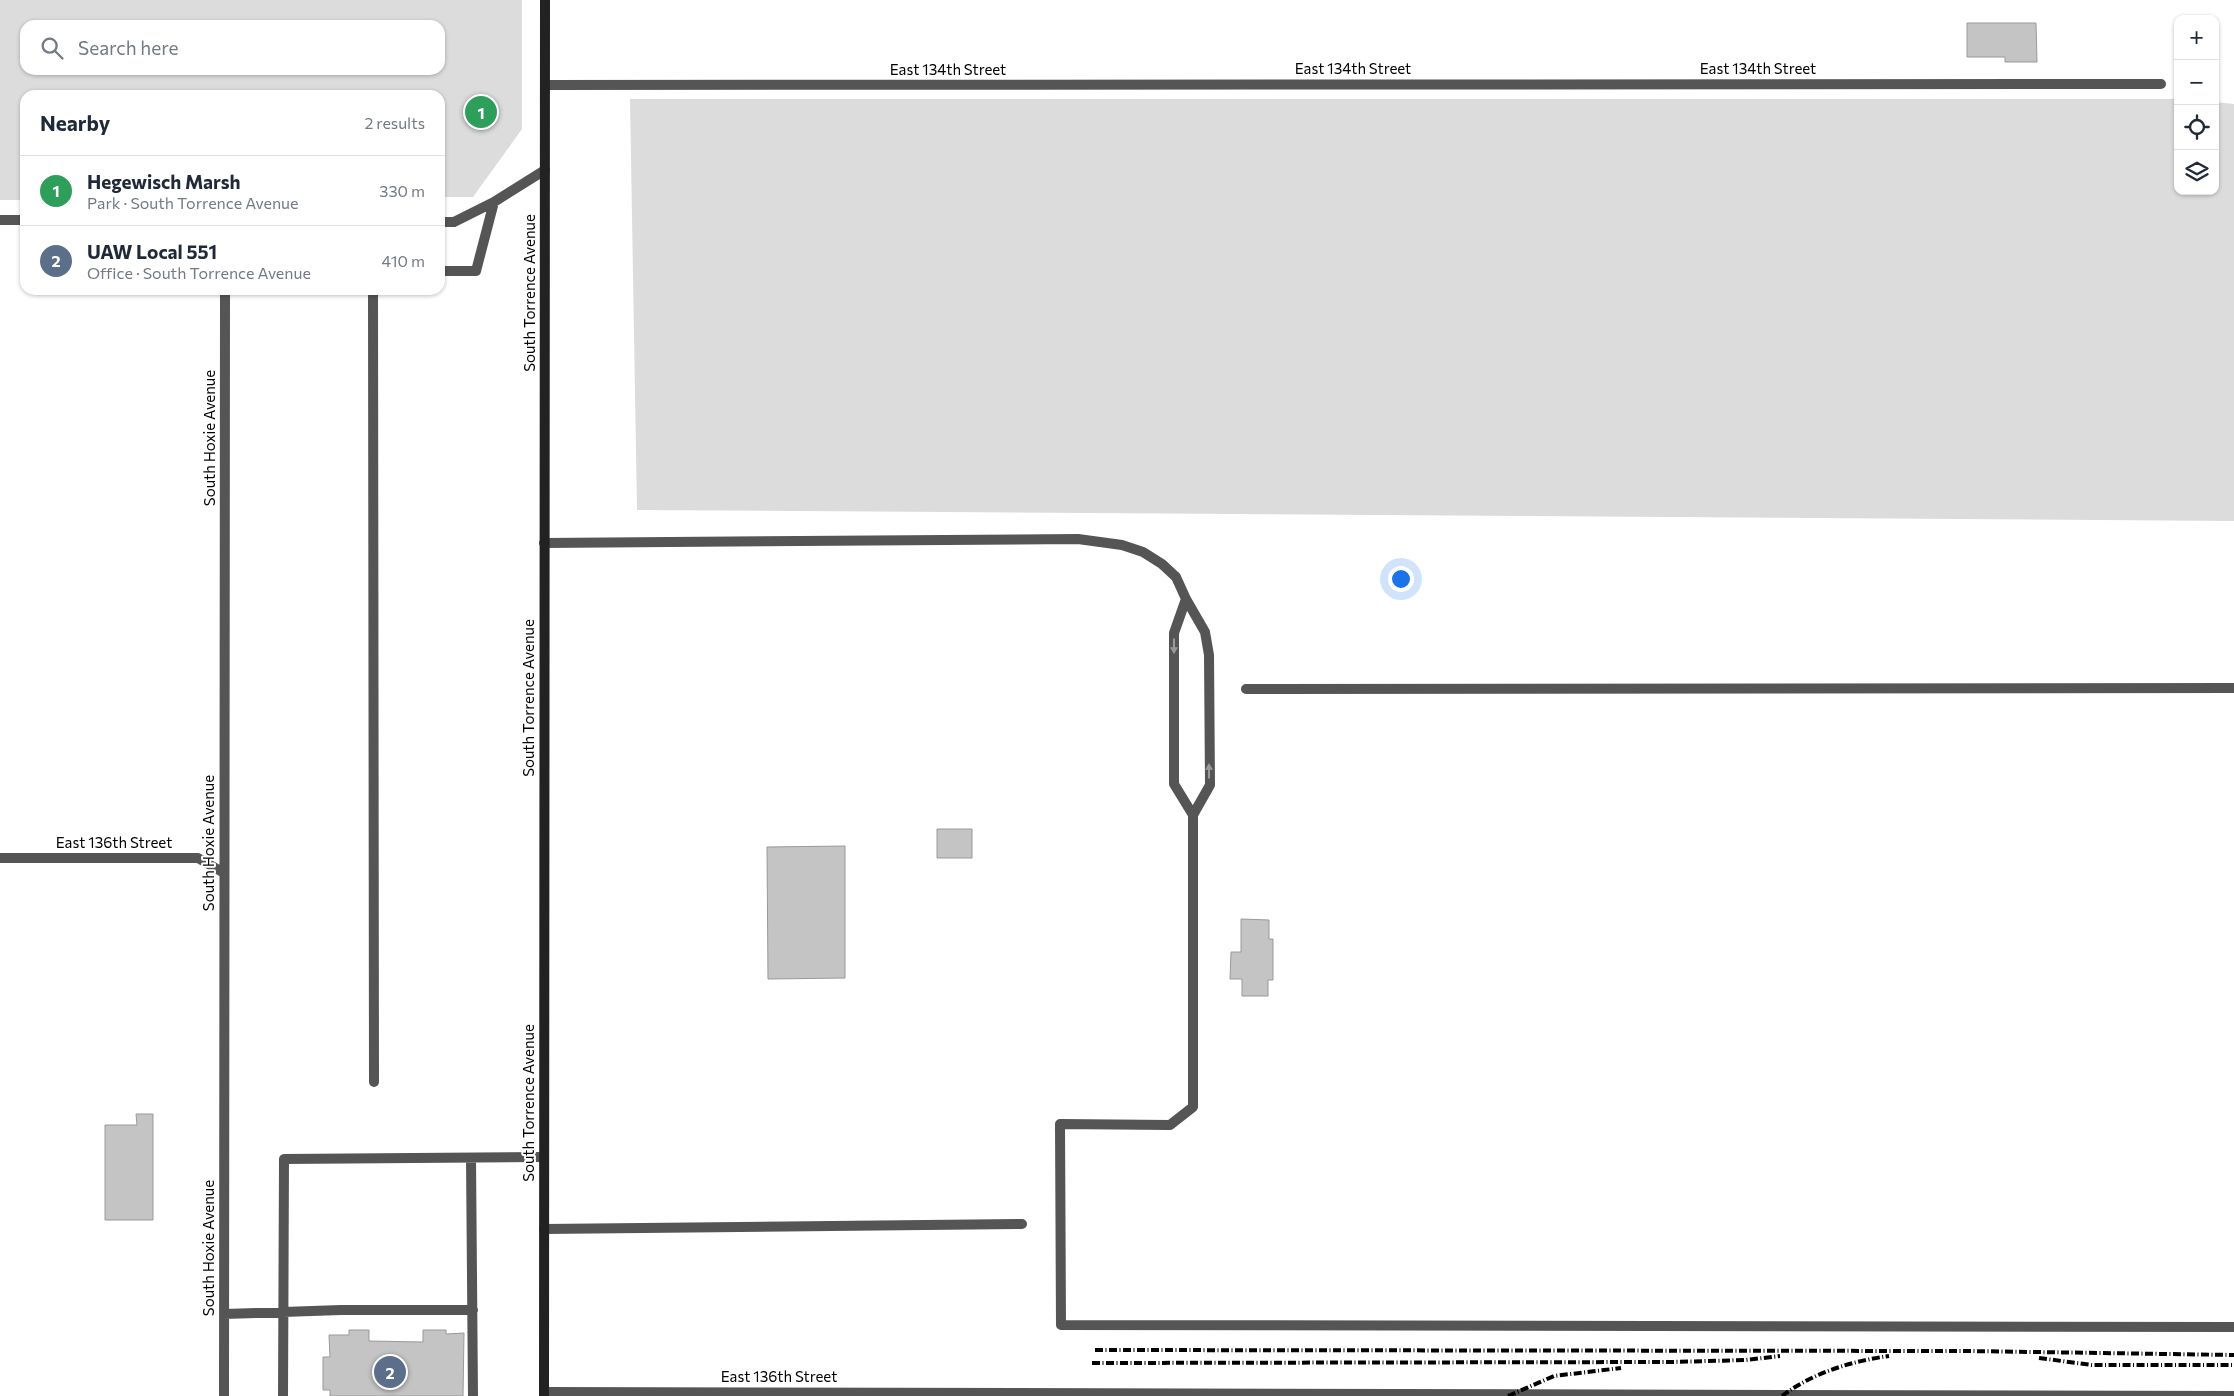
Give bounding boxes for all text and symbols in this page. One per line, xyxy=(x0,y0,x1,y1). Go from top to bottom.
map controls xyxy=(2174,15,2219,195)
button: + xyxy=(2174,15,2219,60)
search box xyxy=(20,20,445,75)
icon: search xyxy=(38,34,66,62)
text: Search here xyxy=(78,36,178,59)
street label: East 134th Street xyxy=(1295,59,1411,77)
street label: East 134th Street xyxy=(1700,59,1816,77)
street label: East 134th Street xyxy=(890,60,1006,78)
button: − xyxy=(2174,60,2219,105)
pin: 1 xyxy=(465,93,497,131)
button: locate xyxy=(2174,105,2219,150)
text: Nearby xyxy=(40,110,110,135)
text: 2 results xyxy=(364,113,425,132)
button: layers xyxy=(2174,150,2219,195)
text: Hegewisch Marsh xyxy=(87,170,241,193)
text: 1 xyxy=(52,181,60,200)
text: 330 m xyxy=(379,181,425,200)
text: Park · South Torrence Avenue xyxy=(87,193,299,212)
street label: South Torrence Avenue xyxy=(520,214,538,372)
text: UAW Local 551 xyxy=(87,240,217,263)
text: 2 xyxy=(51,251,61,270)
text: 410 m xyxy=(382,251,425,270)
text: Office · South Torrence Avenue xyxy=(87,263,311,282)
street label: South Hoxie Avenue xyxy=(200,370,218,506)
your location xyxy=(1388,566,1414,592)
street label: South Torrence Avenue xyxy=(519,619,537,777)
one-way arrow xyxy=(1170,638,1178,654)
one-way arrow xyxy=(1205,762,1213,778)
street label: South Hoxie Avenue xyxy=(199,775,217,911)
street label: East 136th Street xyxy=(56,833,172,851)
street label: South Torrence Avenue xyxy=(519,1024,537,1182)
street label: South Hoxie Avenue xyxy=(199,1180,217,1316)
pin: 2 xyxy=(374,1353,406,1391)
street label: East 136th Street xyxy=(721,1367,837,1385)

